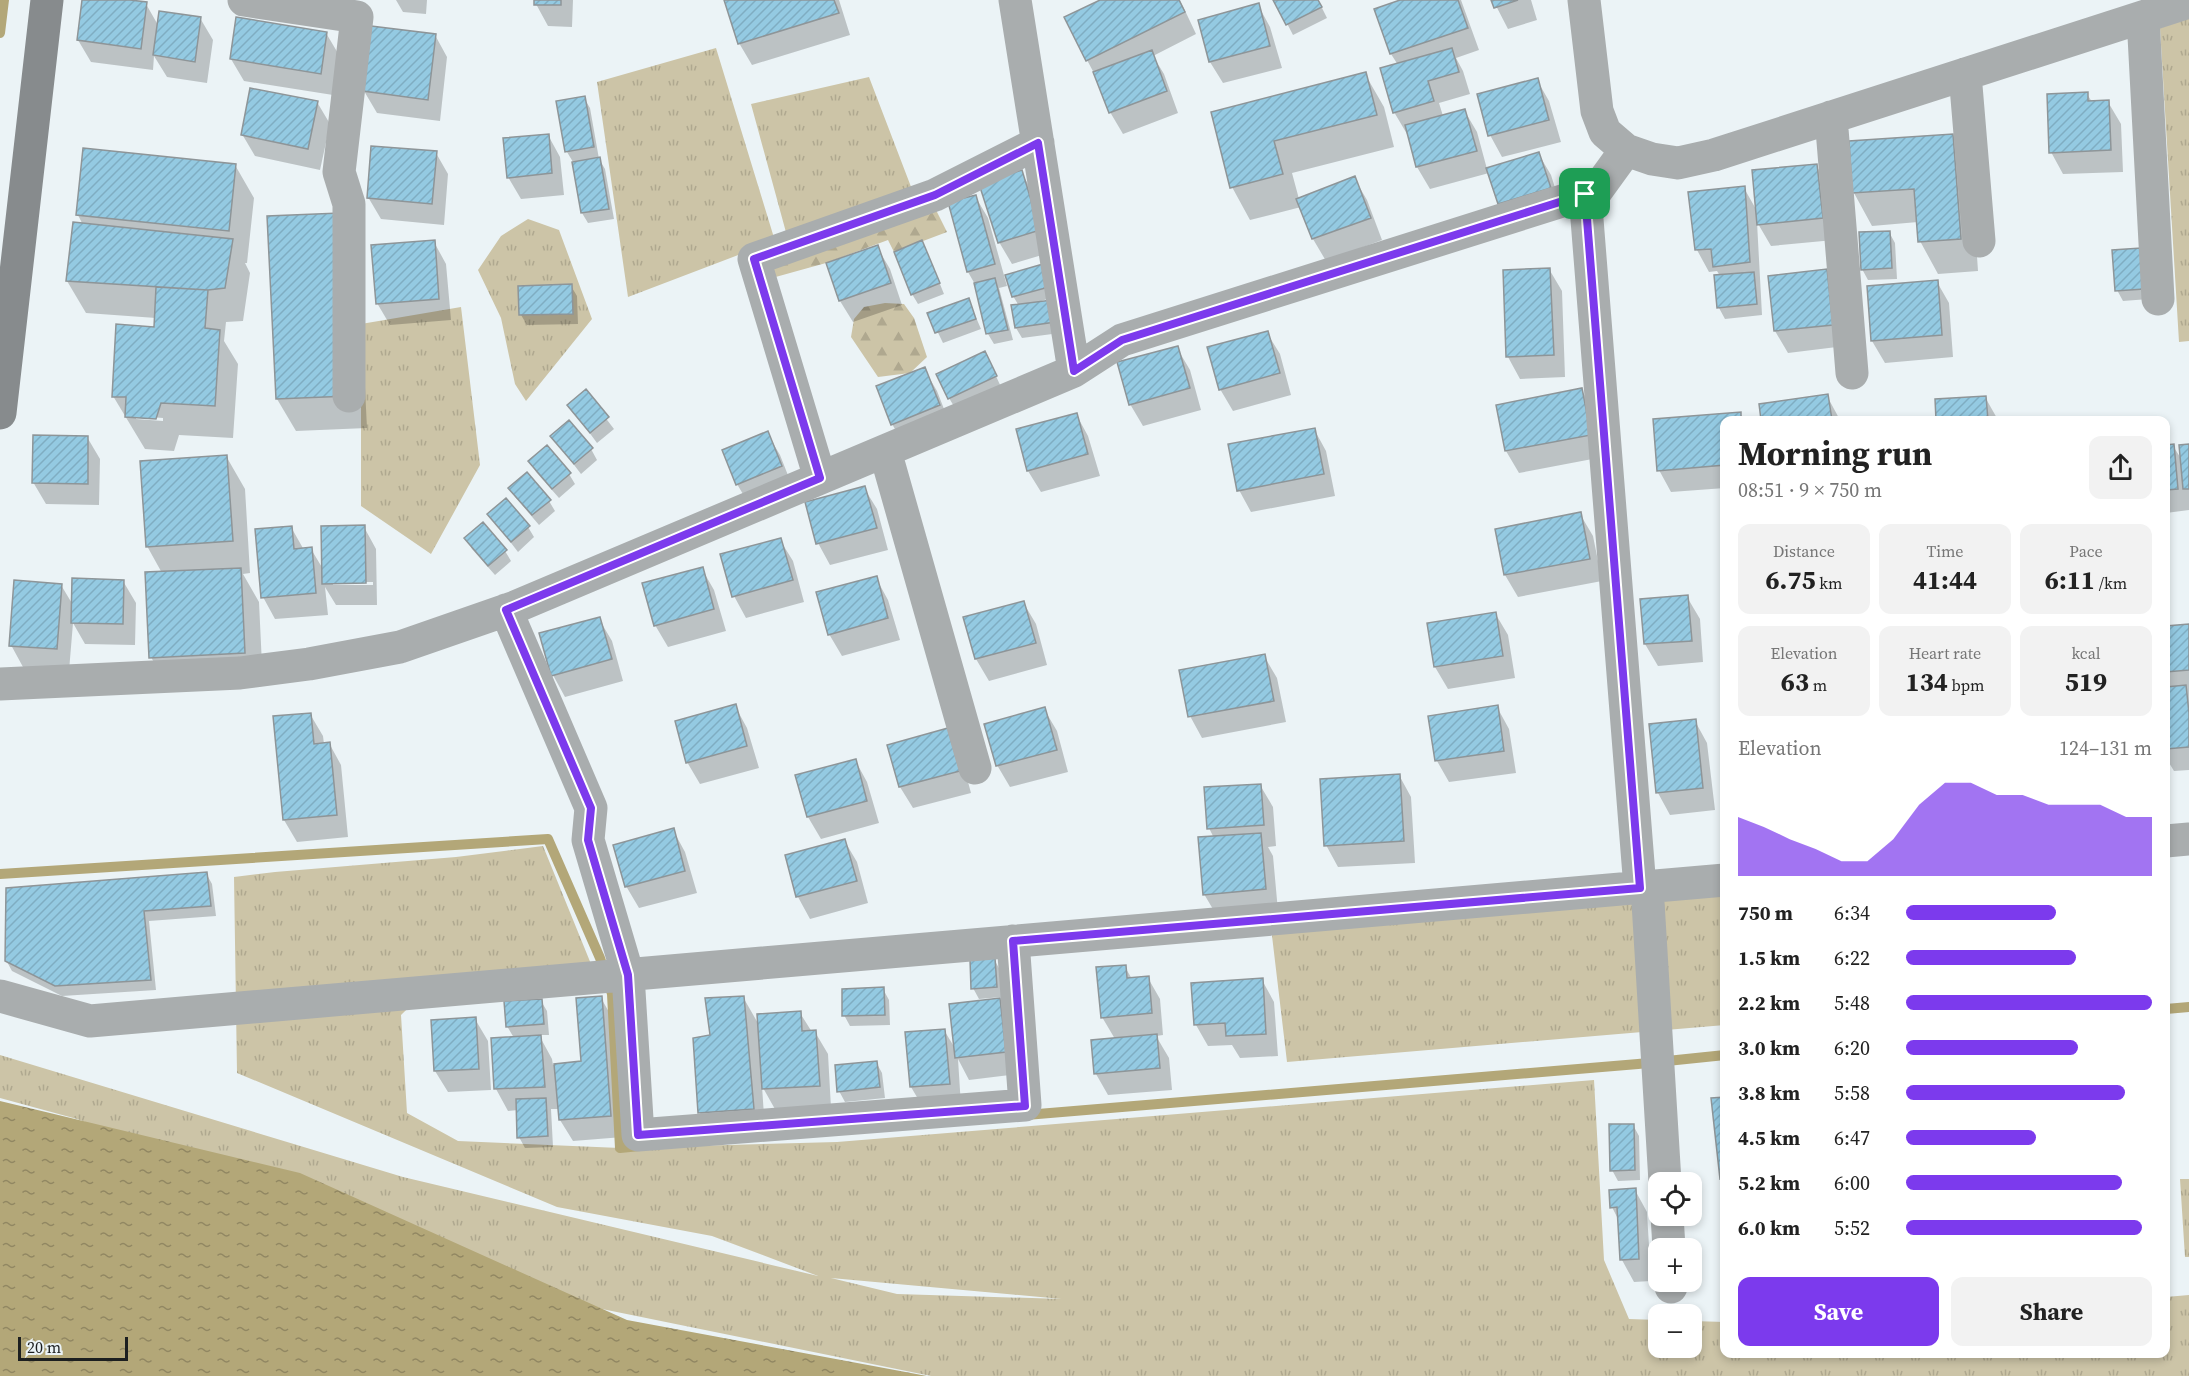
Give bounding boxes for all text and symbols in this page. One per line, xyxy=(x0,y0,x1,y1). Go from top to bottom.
pin xyxy=(1559,168,1610,219)
icon: arrive xyxy=(1568,177,1601,210)
text: Morning run xyxy=(1738,431,1932,476)
button: share xyxy=(2089,436,2152,499)
text: 08:51 · 9 × 750 m xyxy=(1738,476,1882,504)
text: Distance xyxy=(1773,540,1835,562)
text: Time xyxy=(1926,540,1964,562)
text: Pace xyxy=(2069,540,2103,562)
text: 6.75 xyxy=(1766,562,1816,598)
text: 41:44 xyxy=(1913,562,1977,598)
text: 6:11 xyxy=(2045,562,2095,598)
text: km xyxy=(1816,572,1842,594)
text: /km xyxy=(2095,572,2127,594)
text: Elevation xyxy=(1771,642,1837,664)
text: Heart rate xyxy=(1909,642,1981,664)
text: kcal xyxy=(2071,642,2101,664)
text: 63 xyxy=(1781,664,1809,700)
text: 134 xyxy=(1906,664,1948,700)
text: 519 xyxy=(2065,664,2107,700)
text: m xyxy=(1809,674,1827,696)
text: bpm xyxy=(1948,674,1984,696)
text: Elevation xyxy=(1738,734,1822,762)
text: 124–131 m xyxy=(2059,734,2152,762)
text: 750 m xyxy=(1738,899,1793,927)
text: 6:34 xyxy=(1834,899,1870,927)
text: 1.5 km xyxy=(1738,944,1800,972)
text: 6:22 xyxy=(1834,944,1870,972)
text: 2.2 km xyxy=(1738,989,1800,1017)
text: 5:48 xyxy=(1834,989,1870,1017)
text: 3.0 km xyxy=(1738,1034,1800,1062)
text: 6:20 xyxy=(1834,1034,1870,1062)
text: 3.8 km xyxy=(1738,1079,1800,1107)
text: 5:58 xyxy=(1834,1079,1870,1107)
text: 4.5 km xyxy=(1738,1124,1800,1152)
text: 6:47 xyxy=(1834,1124,1870,1152)
text: 5.2 km xyxy=(1738,1169,1800,1197)
text: 6:00 xyxy=(1834,1169,1870,1197)
map controls xyxy=(1648,1172,1702,1358)
button: locate xyxy=(1648,1172,1702,1226)
text: 6.0 km xyxy=(1738,1214,1800,1242)
text: 5:52 xyxy=(1834,1214,1870,1242)
button: + xyxy=(1648,1238,1702,1292)
button: Save xyxy=(1738,1277,1939,1346)
button: Share xyxy=(1951,1277,2152,1346)
button: − xyxy=(1648,1304,1702,1358)
scale bar xyxy=(18,1334,128,1362)
text: 20 m xyxy=(27,1336,61,1358)

